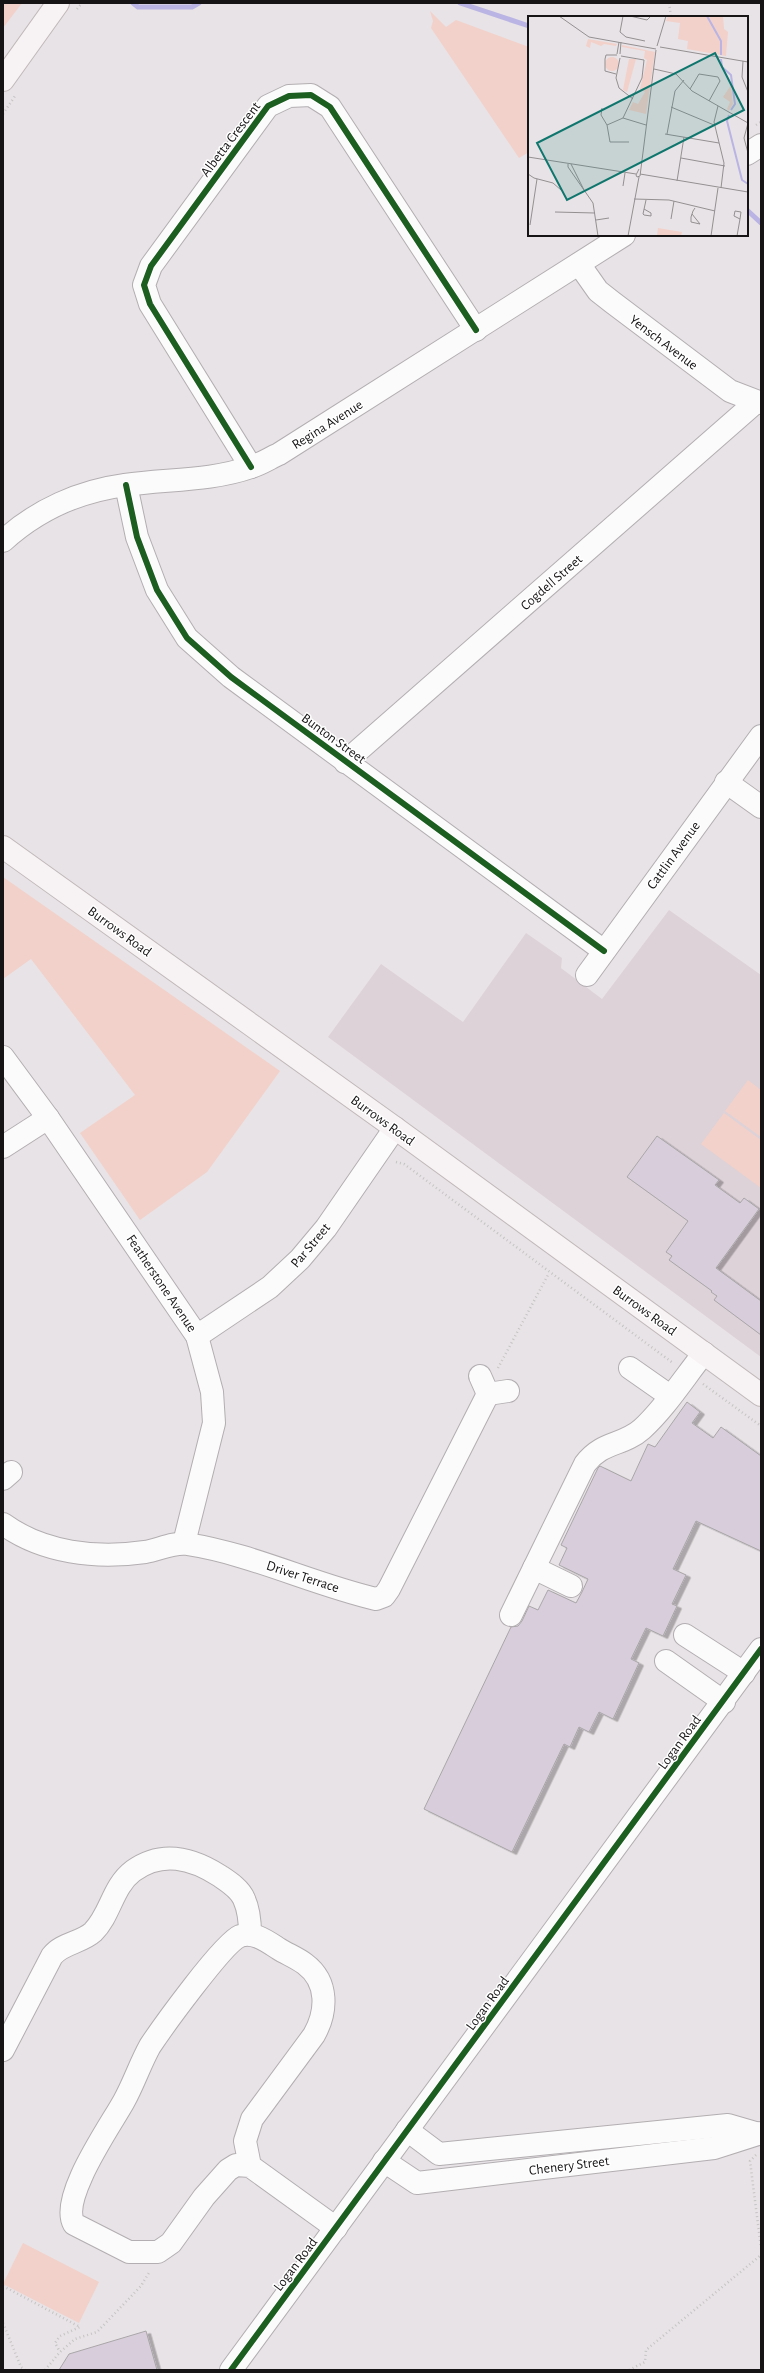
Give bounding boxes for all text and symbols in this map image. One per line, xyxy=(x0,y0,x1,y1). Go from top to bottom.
inset map xyxy=(528,16,748,236)
street label: Albetta Crescent xyxy=(198,99,264,180)
street label: Yensch Avenue xyxy=(627,313,700,373)
street label: Regina Avenue xyxy=(290,398,365,452)
street label: Cogdell Street xyxy=(518,552,586,613)
street label: Bunton Street xyxy=(299,711,368,767)
street label: Cattlin Avenue xyxy=(645,819,703,892)
street label: Burrows Road xyxy=(85,904,154,960)
street label: Burrows Road xyxy=(348,1093,417,1149)
street label: Par Street xyxy=(288,1220,334,1270)
street label: Featherstone Avenue xyxy=(123,1232,199,1335)
street label: Burrows Road xyxy=(610,1283,679,1339)
street label: Driver Terrace xyxy=(265,1559,341,1595)
street label: Logan Road xyxy=(656,1713,704,1772)
street label: Logan Road xyxy=(464,1974,512,2033)
street label: Chenery Street xyxy=(528,2154,611,2178)
street label: Logan Road xyxy=(271,2235,320,2294)

